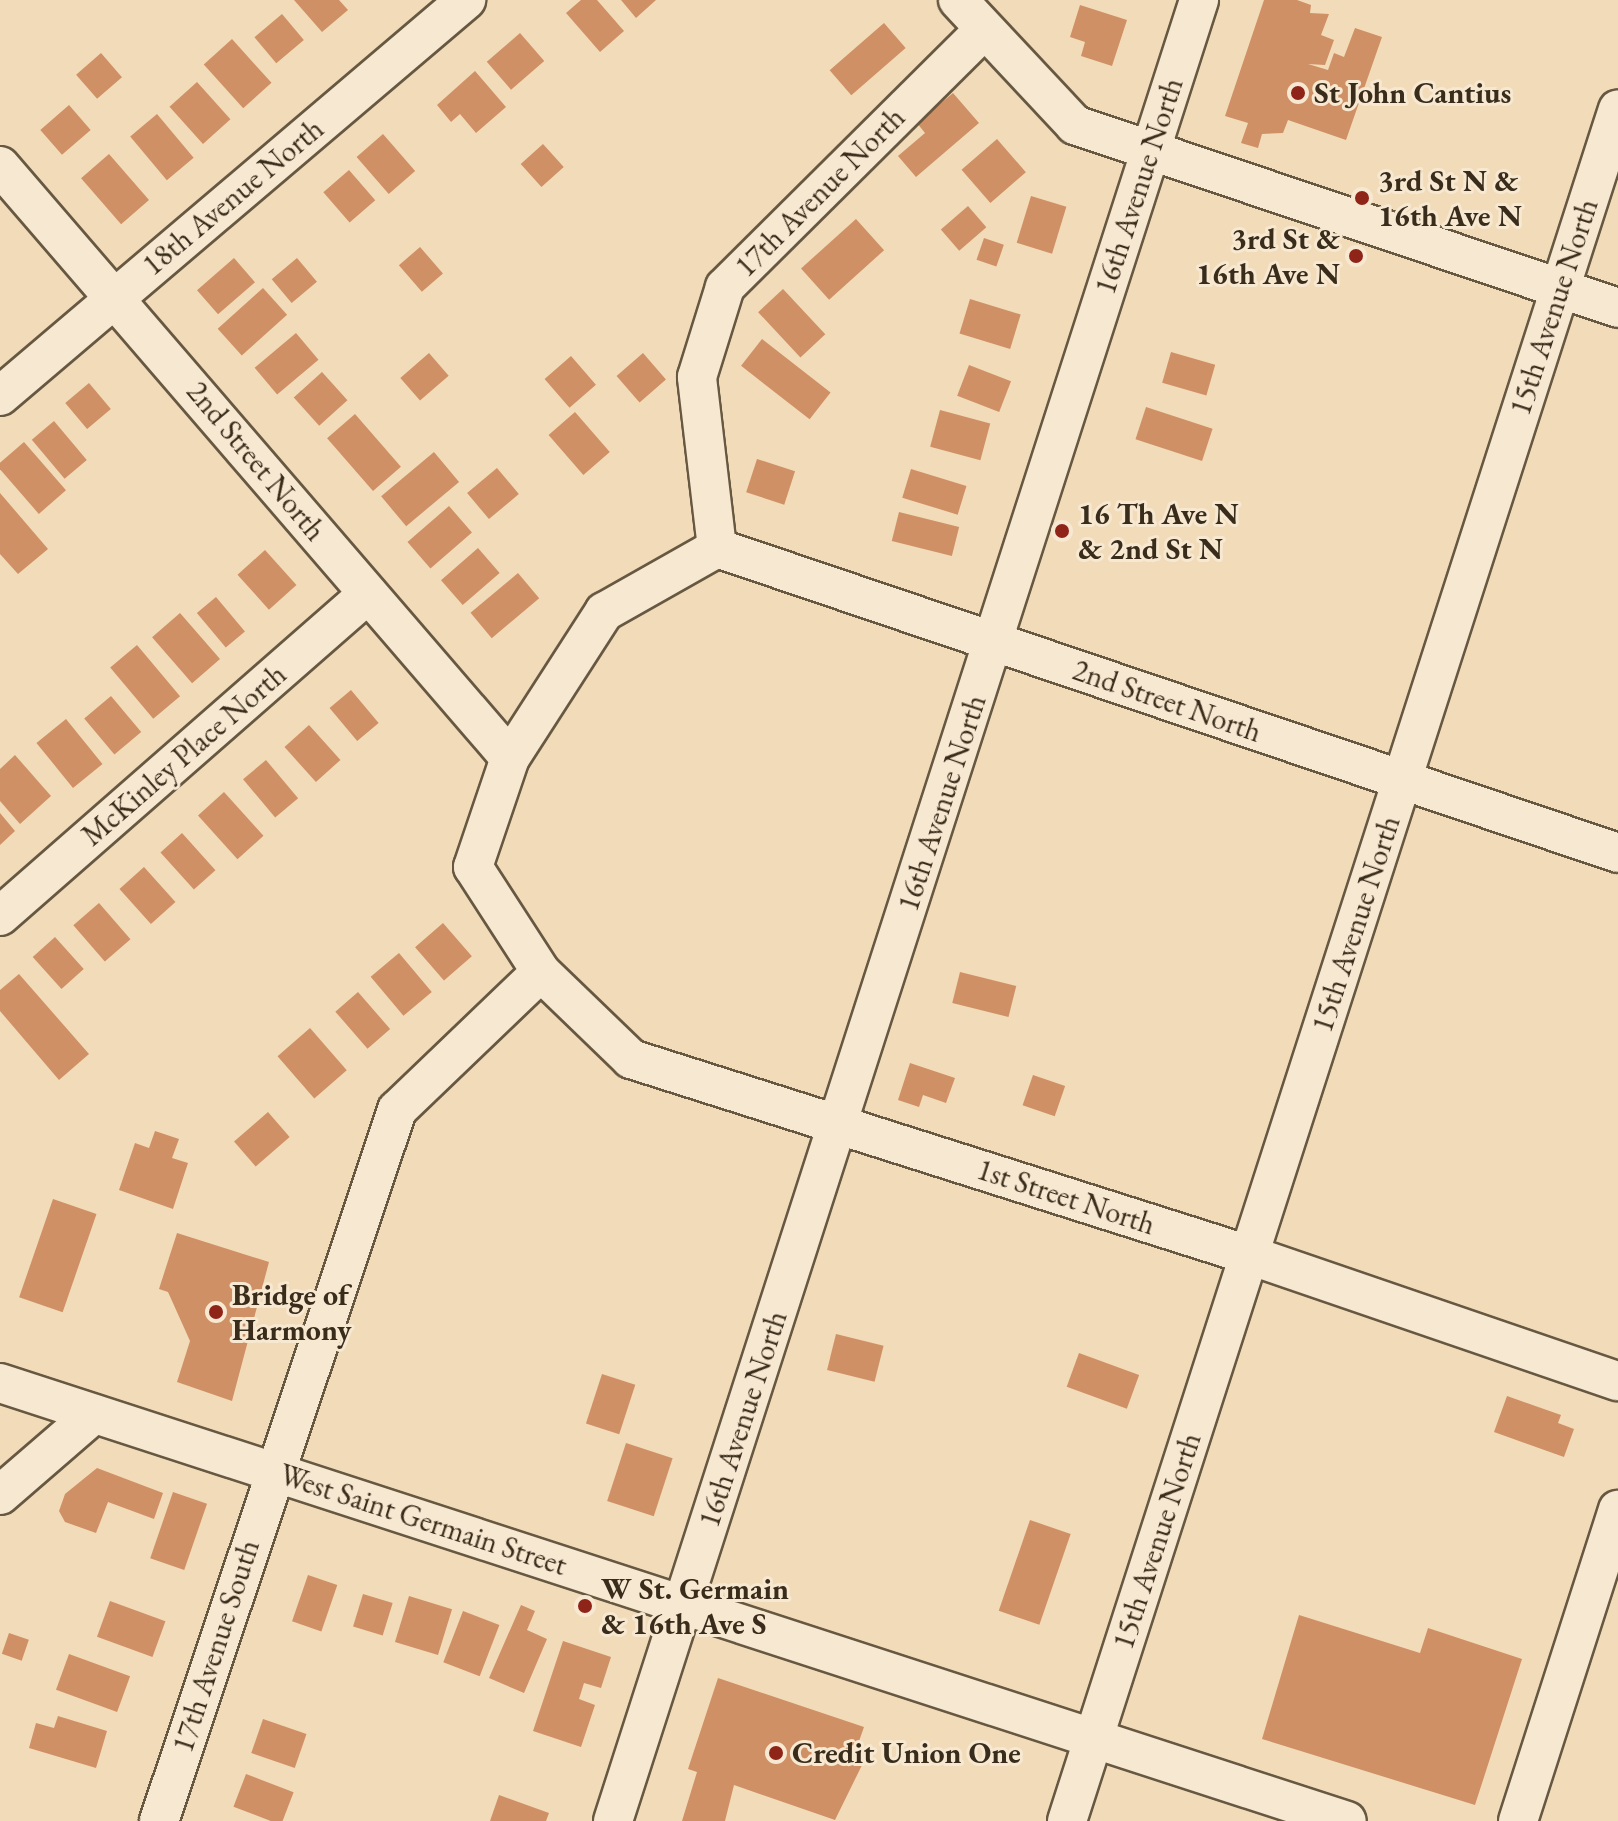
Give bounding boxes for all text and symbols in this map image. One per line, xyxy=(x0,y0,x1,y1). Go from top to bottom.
street label: 16th Avenue North xyxy=(1087,73,1191,299)
place label: St John Cantius xyxy=(1314,75,1511,111)
marker: St John Cantius xyxy=(1289,84,1307,102)
street label: 17th Avenue North xyxy=(728,100,912,284)
street label: 18th Avenue North xyxy=(135,111,331,283)
place label: 3rd St N & 16th Ave N xyxy=(1378,163,1522,234)
marker: 3rd St N & 16th Ave N xyxy=(1353,189,1371,207)
street label: 15th Avenue North xyxy=(1502,194,1606,420)
place label: 3rd St & 16th Ave N xyxy=(1196,221,1340,292)
marker: 3rd St & 16th Ave N xyxy=(1347,247,1365,265)
street label: 2nd Street North xyxy=(179,374,333,548)
place label: 16 Th Ave N & 2nd St N xyxy=(1078,496,1239,566)
marker: 16 Th Ave N & 2nd St N xyxy=(1053,522,1071,540)
street label: 2nd Street North xyxy=(1068,652,1266,750)
street label: McKinley Place North xyxy=(75,657,293,853)
street label: 16th Avenue North xyxy=(890,690,994,916)
street label: 15th Avenue North xyxy=(1304,811,1408,1037)
street label: 1st Street North xyxy=(973,1151,1159,1243)
place label: Bridge of Harmony xyxy=(232,1277,351,1348)
marker: Bridge of Harmony xyxy=(207,1303,225,1321)
street label: 16th Avenue North xyxy=(691,1306,795,1532)
street label: 15th Avenue North xyxy=(1105,1428,1209,1654)
street label: West Saint Germain Street xyxy=(275,1457,571,1583)
street label: 17th Avenue South xyxy=(165,1535,267,1757)
place label: W St. Germain & 16th Ave S xyxy=(601,1571,789,1642)
marker: W St. Germain & 16th Ave S xyxy=(576,1597,594,1615)
place label: Credit Union One xyxy=(792,1735,1021,1771)
marker: Credit Union One xyxy=(767,1744,785,1762)

